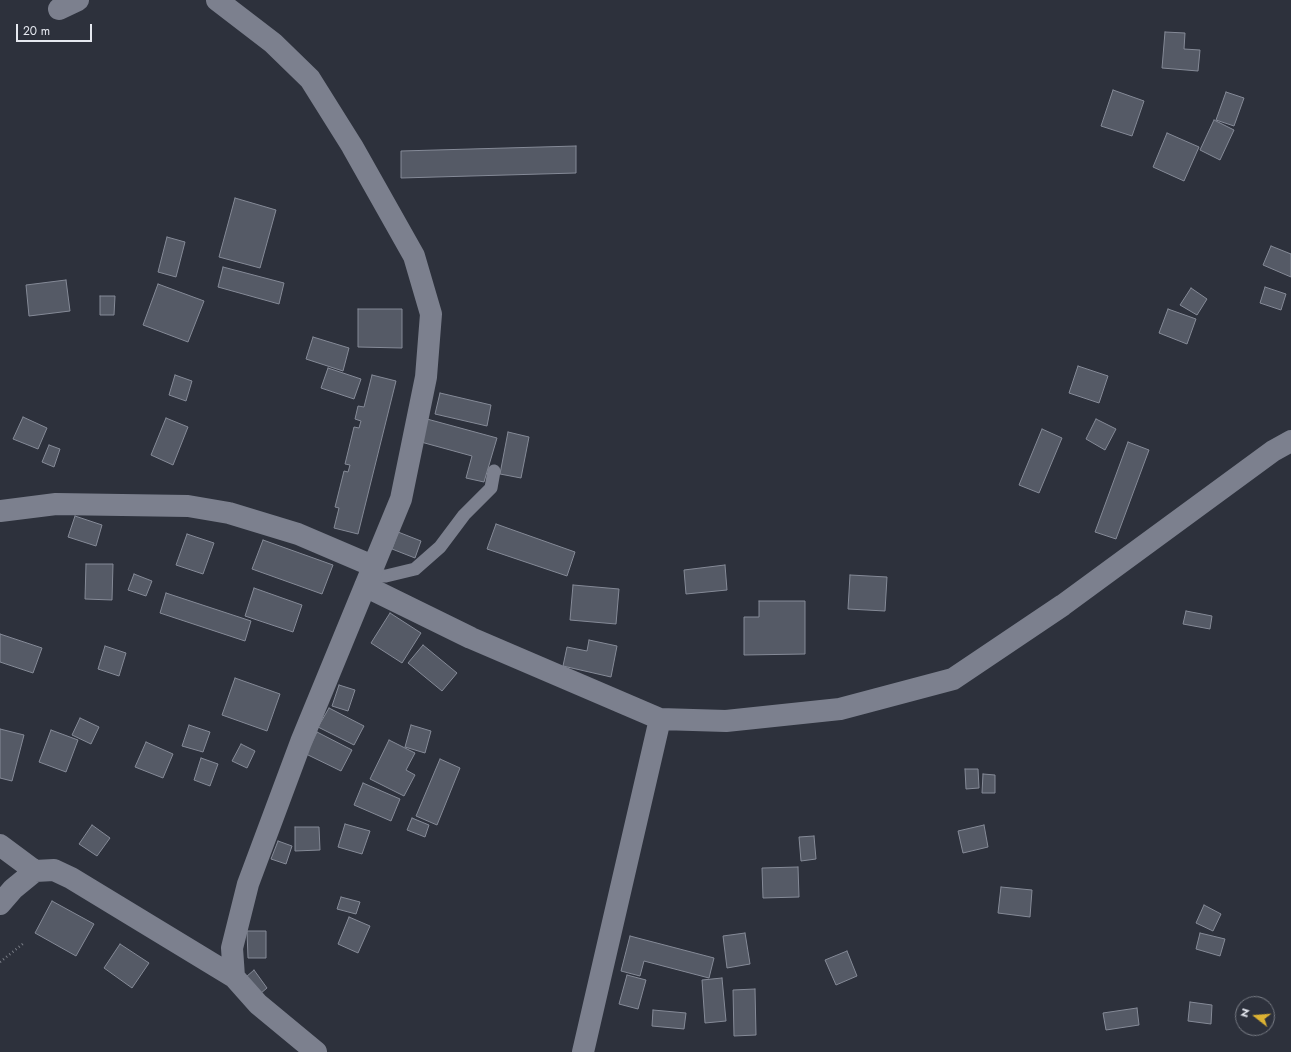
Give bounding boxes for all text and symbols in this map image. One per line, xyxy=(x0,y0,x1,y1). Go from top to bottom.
scale bar xyxy=(18,16,94,42)
text: 20 m xyxy=(23,22,50,40)
north arrow xyxy=(1235,996,1275,1036)
text: N xyxy=(1236,1006,1253,1019)

